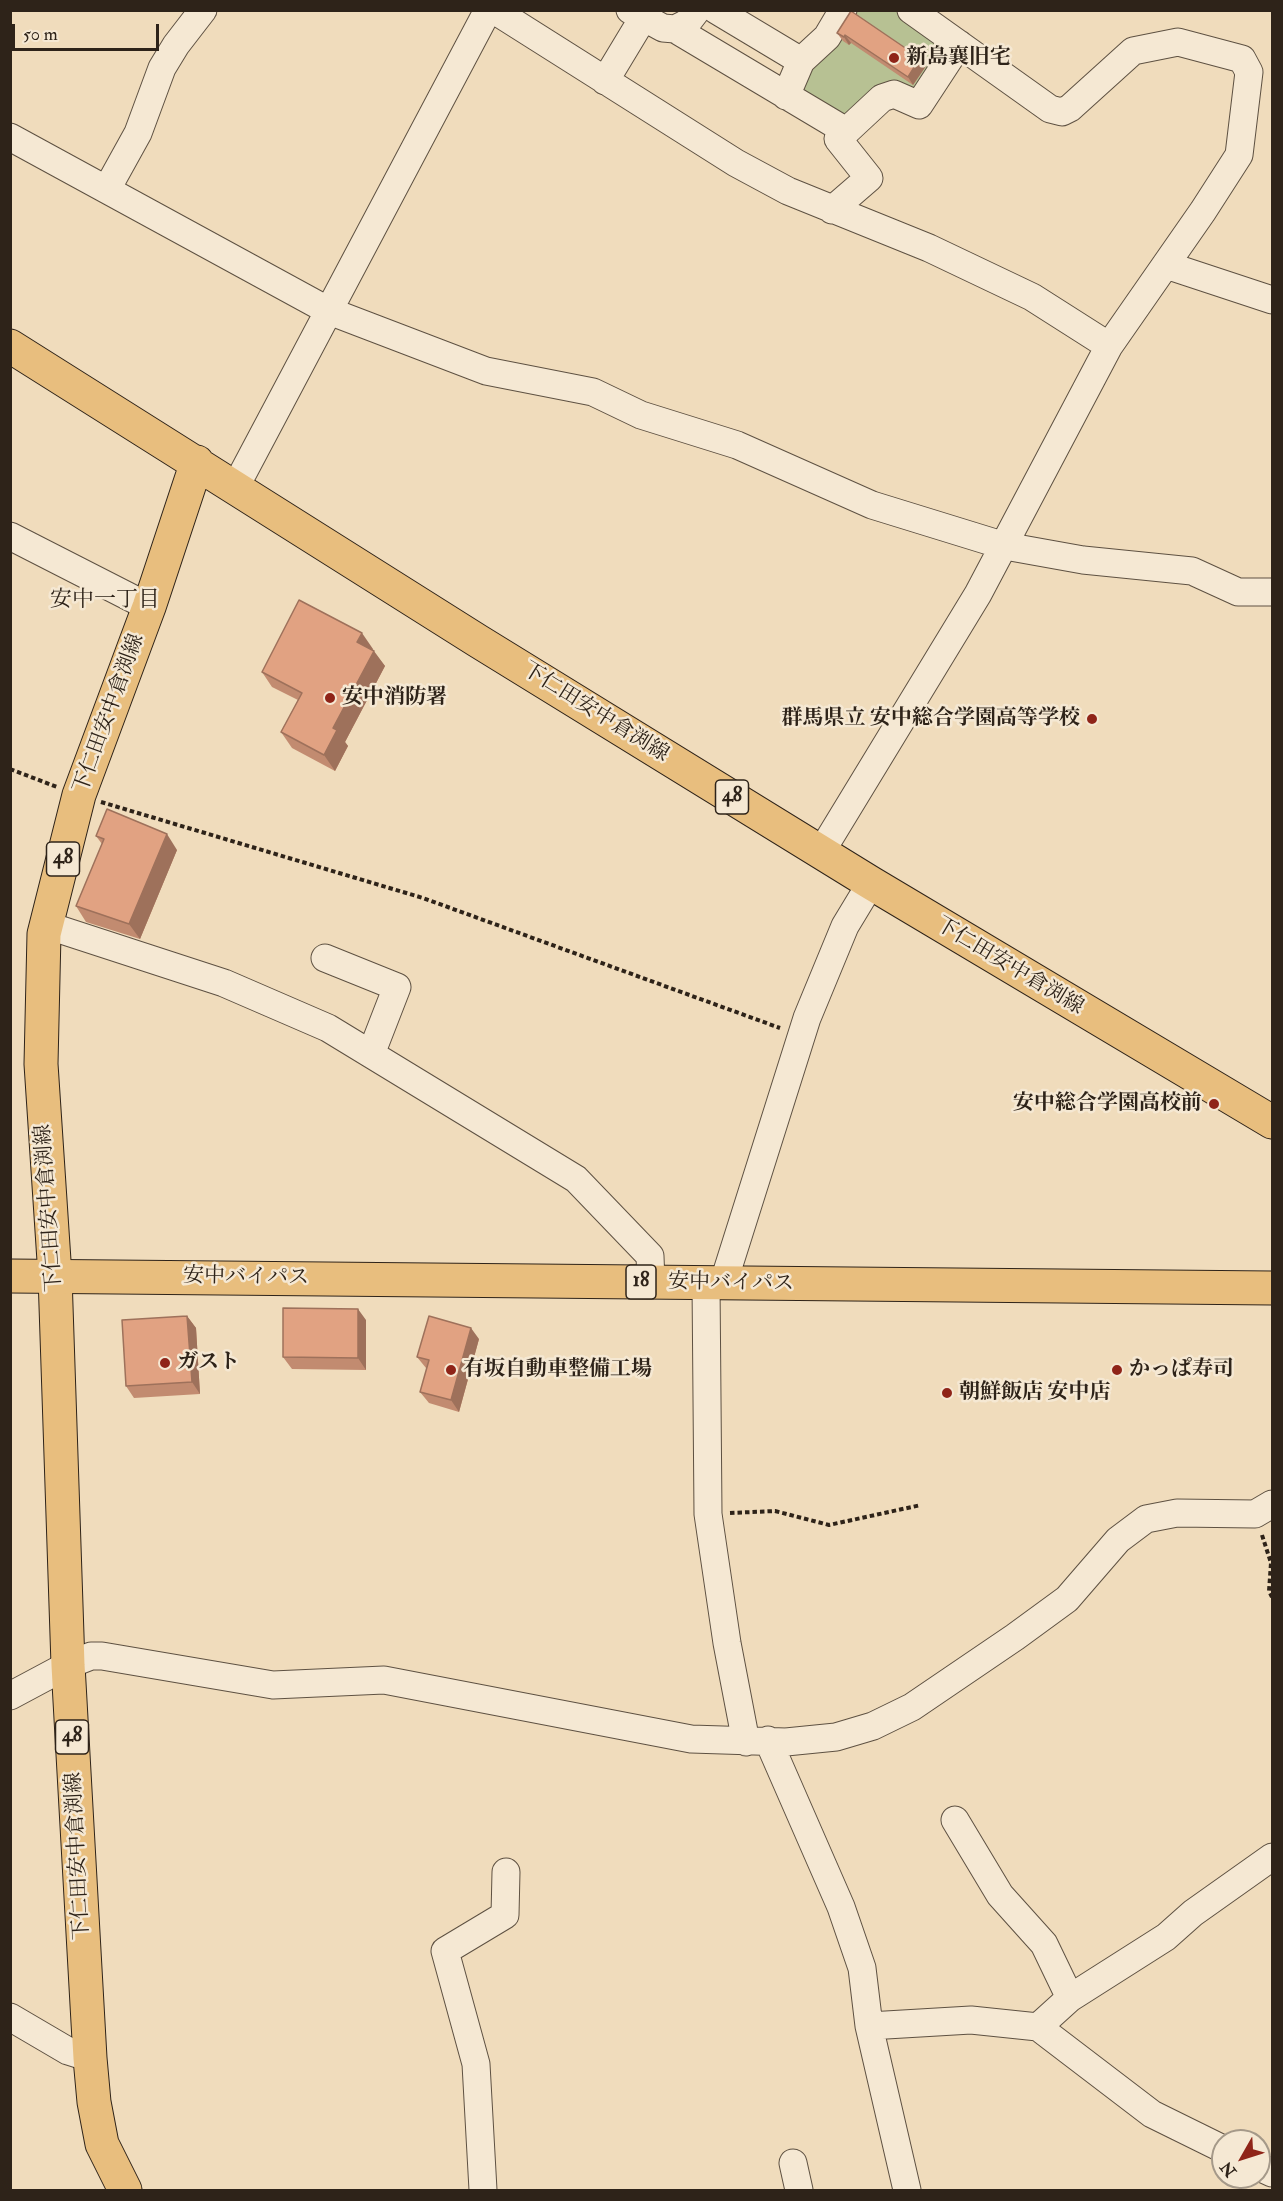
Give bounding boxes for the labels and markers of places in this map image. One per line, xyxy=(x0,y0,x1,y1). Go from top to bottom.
place label: 新島襄旧宅 xyxy=(906,45,1011,71)
marker: 新島襄旧宅 xyxy=(887,51,901,65)
place label: 安中消防署 xyxy=(342,685,447,711)
marker: 安中消防署 xyxy=(323,691,337,705)
place label: 群馬県立 安中総合学園高等学校 xyxy=(782,706,1080,732)
marker: 群馬県立 安中総合学園高等学校 xyxy=(1085,712,1099,726)
place label: 安中総合学園高校前 xyxy=(1013,1091,1202,1117)
marker: 安中総合学園高校前 xyxy=(1207,1097,1221,1111)
place label: ガスト xyxy=(177,1350,240,1376)
marker: ガスト xyxy=(158,1356,172,1370)
place label: 有坂自動車整備工場 xyxy=(463,1357,652,1383)
place label: かっぱ寿司 xyxy=(1129,1357,1234,1383)
marker: 有坂自動車整備工場 xyxy=(444,1363,458,1377)
marker: かっぱ寿司 xyxy=(1110,1363,1124,1377)
place label: 朝鮮飯店 安中店 xyxy=(959,1380,1110,1406)
marker: 朝鮮飯店 安中店 xyxy=(940,1386,954,1400)

